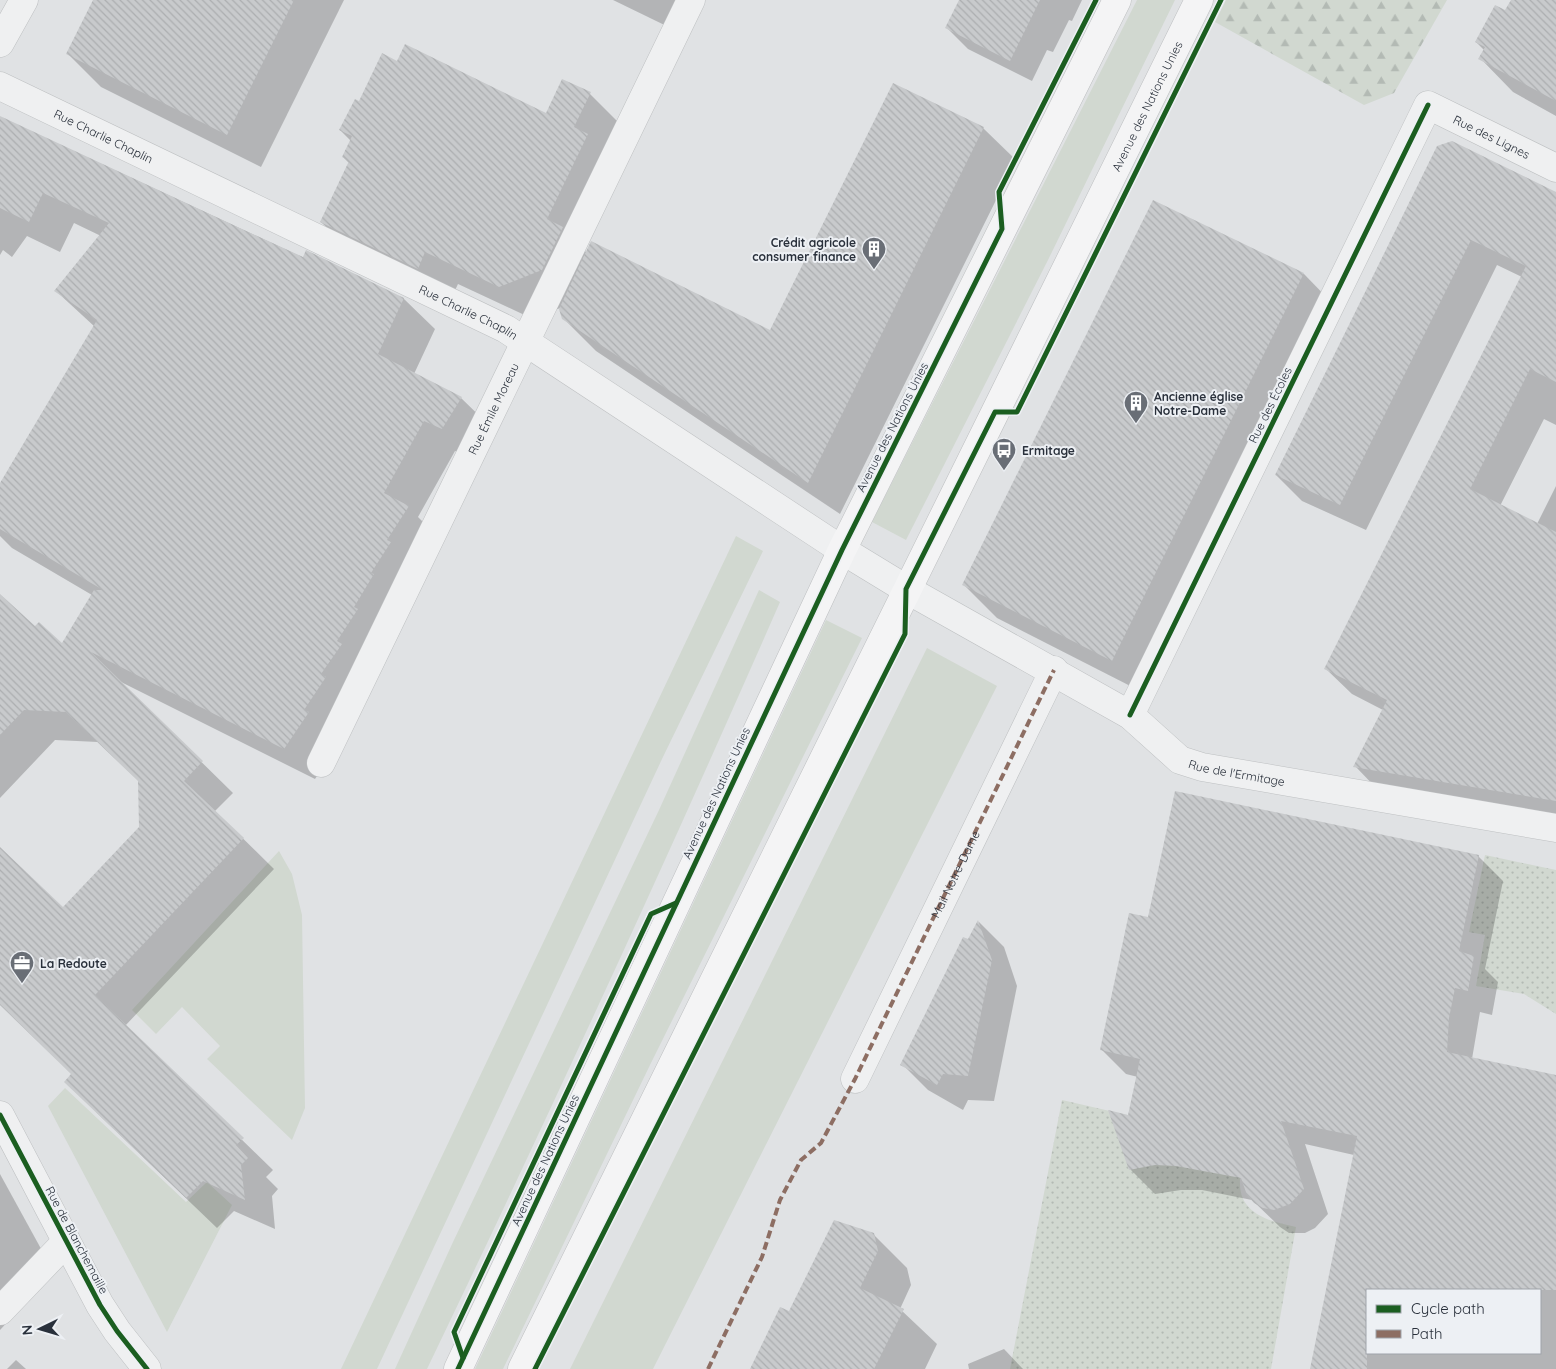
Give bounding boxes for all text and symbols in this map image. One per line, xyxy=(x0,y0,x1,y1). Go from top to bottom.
street label: Avenue des Nations Unies xyxy=(1108,38,1185,174)
street label: Rue Charlie Chaplin xyxy=(52,106,156,166)
street label: Rue des Lignes xyxy=(1451,111,1533,162)
place label: Crédit agricole consumer finance xyxy=(752,235,856,264)
building icon: Crédit agricole consumer finance xyxy=(861,236,887,270)
street label: Rue Charlie Chaplin xyxy=(417,281,521,342)
street label: Avenue des Nations Unies xyxy=(853,359,931,494)
street label: Rue Émile Moreau xyxy=(464,360,522,457)
street label: Rue des Écoles xyxy=(1245,364,1295,446)
place label: Ancienne église Notre-Dame xyxy=(1154,389,1243,418)
building icon: Ancienne église Notre-Dame xyxy=(1123,390,1149,424)
bus stop icon: Ermitage xyxy=(991,437,1017,471)
place label: Ermitage xyxy=(1022,443,1075,458)
street label: Avenue des Nations Unies xyxy=(679,724,753,861)
street label: Rue de l'Ermitage xyxy=(1187,756,1286,789)
street label: Mail Notre-Dame xyxy=(927,828,982,920)
office icon: La Redoute xyxy=(9,950,35,984)
place label: La Redoute xyxy=(40,956,107,971)
street label: Avenue des Nations Unies xyxy=(508,1091,582,1228)
street label: Rue de Blanchemaille xyxy=(42,1184,112,1297)
legend xyxy=(1366,1289,1541,1354)
text: Cycle path xyxy=(1411,1299,1485,1318)
north arrow xyxy=(15,1304,65,1354)
text: N xyxy=(18,1324,36,1336)
text: Path xyxy=(1411,1324,1443,1343)

